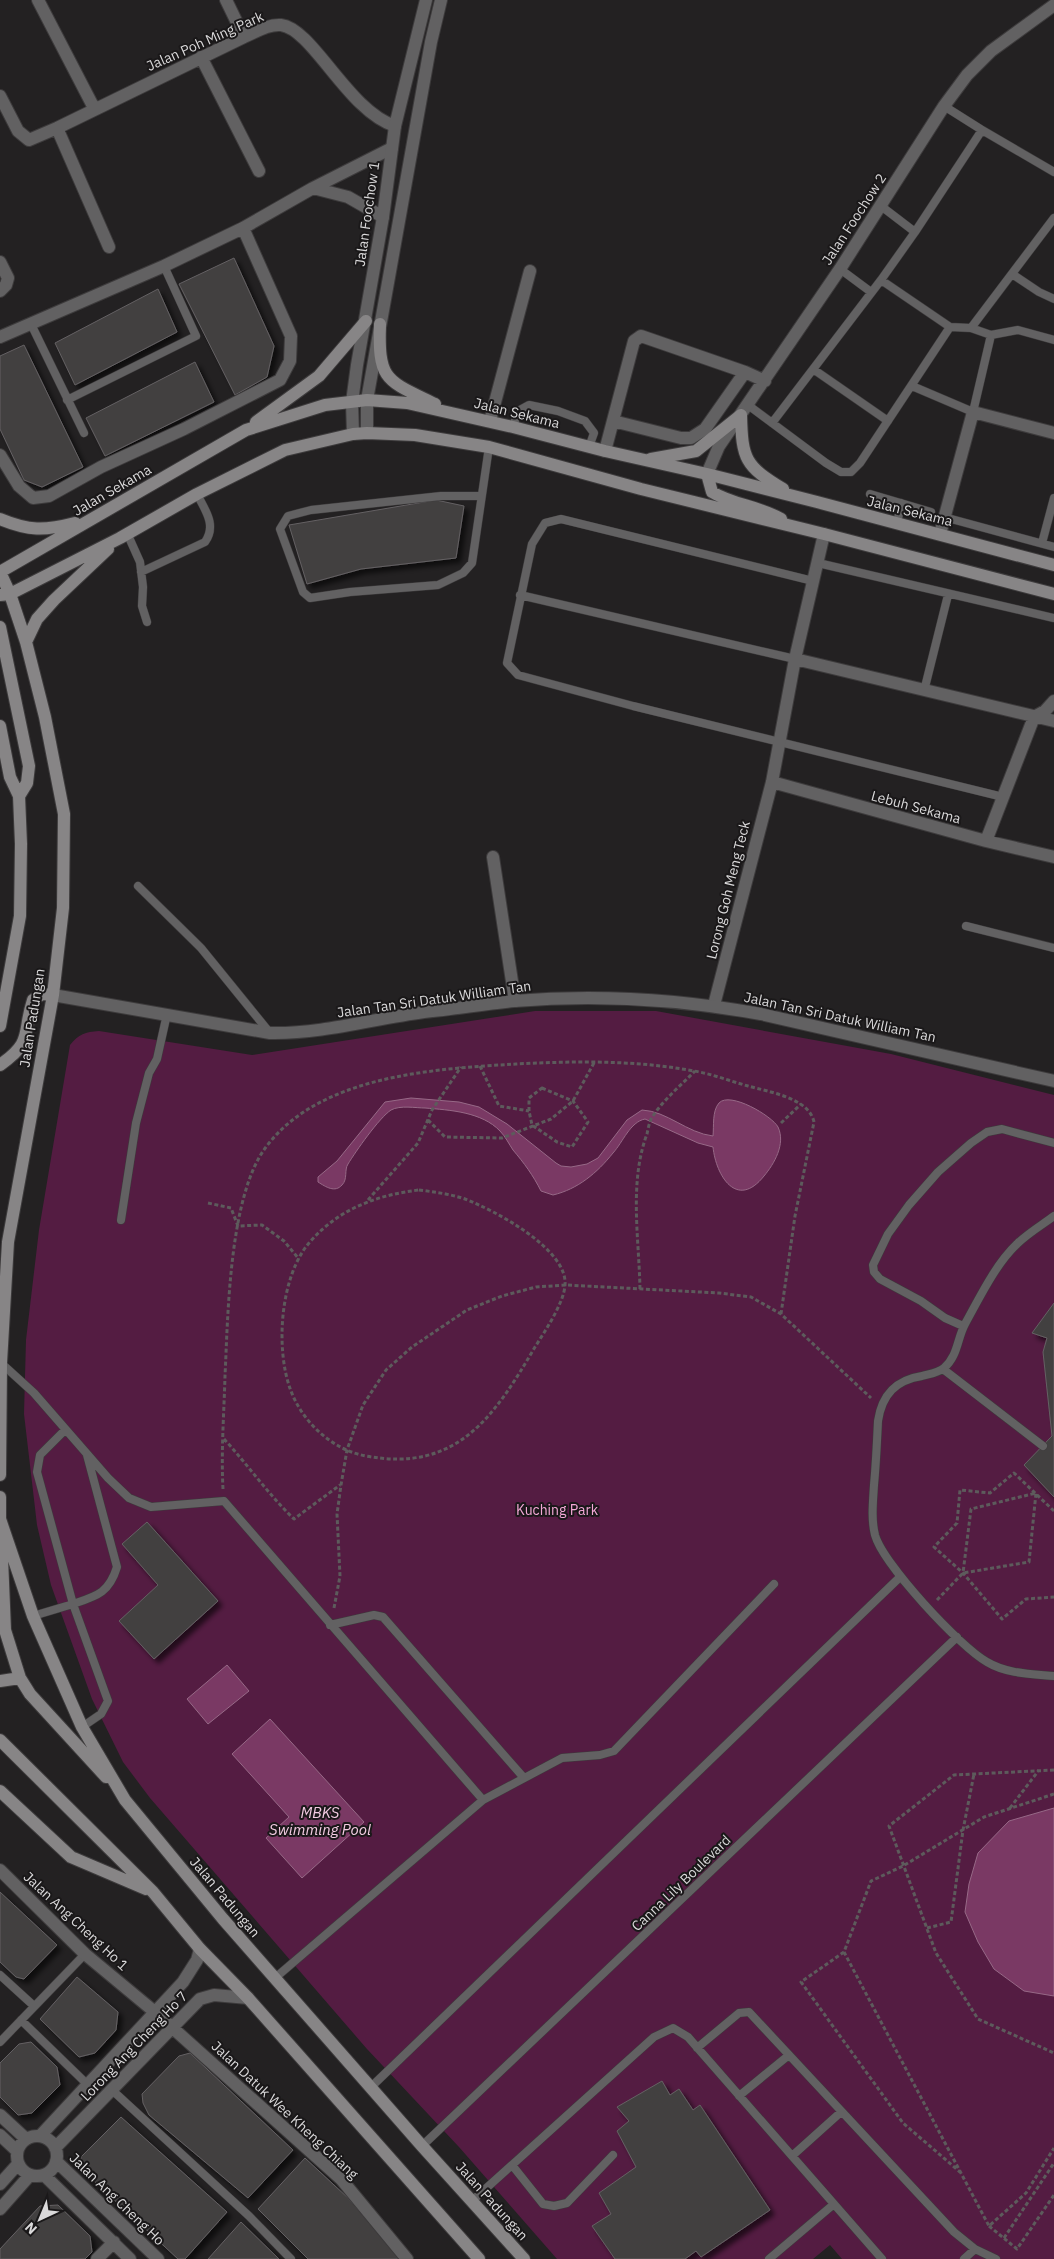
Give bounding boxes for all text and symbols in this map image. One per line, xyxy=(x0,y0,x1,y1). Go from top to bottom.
street label: Jalan Poh Ming Park xyxy=(144,7,267,75)
street label: Jalan Foochow 1 xyxy=(351,160,383,268)
street label: Jalan Foochow 2 xyxy=(818,170,890,268)
street label: Jalan Sekama xyxy=(472,394,562,432)
street label: Jalan Sekama xyxy=(70,460,155,520)
street label: Jalan Sekama xyxy=(865,492,955,530)
street label: Lebuh Sekama xyxy=(869,786,963,828)
street label: Lorong Goh Meng Teck xyxy=(702,818,754,961)
street label: Jalan Padungan xyxy=(15,967,49,1069)
street label: Jalan Tan Sri Datuk William Tan xyxy=(336,976,532,1022)
street label: Jalan Tan Sri Datuk William Tan xyxy=(742,988,938,1046)
park label: Kuching Park xyxy=(516,1501,599,1519)
water label: MBKS Swimming Pool xyxy=(269,1803,371,1839)
street label: Canna Lily Boulevard xyxy=(628,1831,734,1935)
street label: Jalan Padungan xyxy=(186,1853,264,1941)
street label: Jalan Ang Cheng Ho 1 xyxy=(20,1868,132,1974)
street label: Lorong Ang Cheng Ho 7 xyxy=(77,1987,191,2105)
street label: Jalan Datuk Wee Kheng Chiang xyxy=(208,2037,363,2183)
street label: Jalan Ang Cheng Ho xyxy=(66,2149,169,2249)
street label: Jalan Padungan xyxy=(452,2158,532,2244)
north arrow xyxy=(15,2194,65,2244)
text: N xyxy=(21,2218,41,2238)

